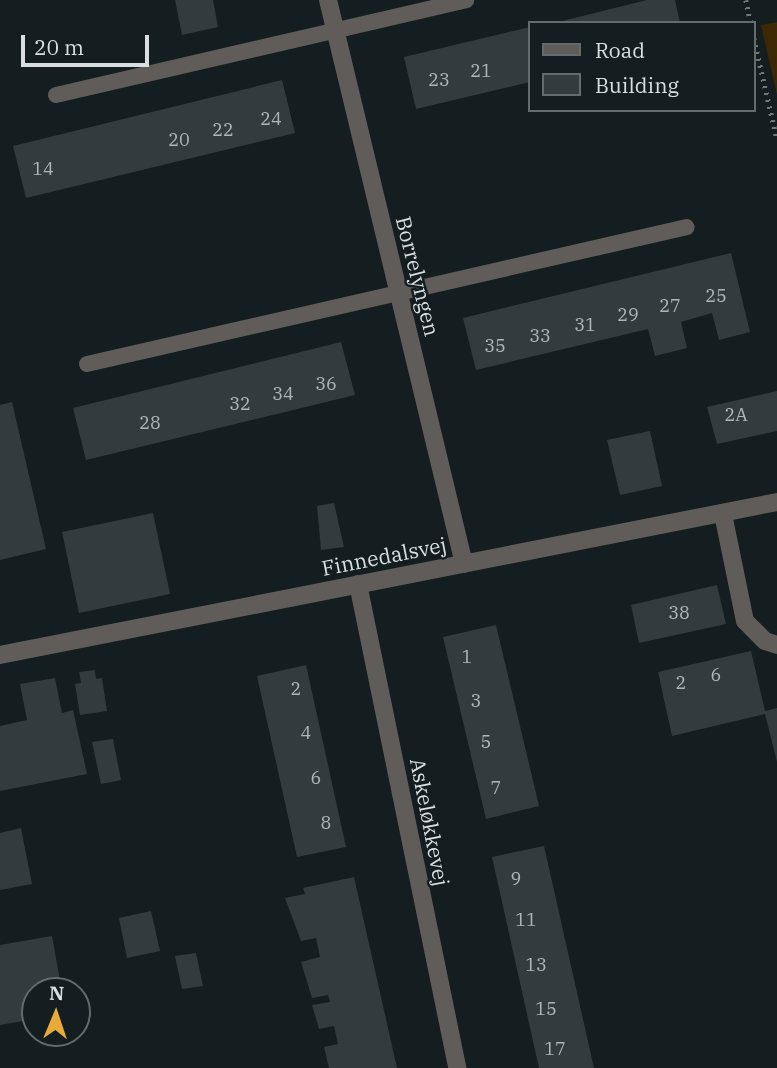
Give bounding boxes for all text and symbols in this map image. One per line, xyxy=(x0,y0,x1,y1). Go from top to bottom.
scale bar xyxy=(24,21,152,65)
legend xyxy=(528,21,756,112)
text: 20 m xyxy=(34,33,84,61)
text: Road xyxy=(595,36,645,64)
house number: 21 xyxy=(470,60,492,82)
house number: 23 xyxy=(428,69,450,91)
text: Building xyxy=(595,71,679,99)
house number: 24 xyxy=(260,108,282,130)
house number: 22 xyxy=(212,119,234,141)
house number: 20 xyxy=(168,129,190,151)
house number: 14 xyxy=(32,158,54,180)
street label: Borrelyngen xyxy=(391,213,445,339)
house number: 25 xyxy=(705,285,727,307)
house number: 27 xyxy=(659,295,681,317)
house number: 29 xyxy=(617,304,639,326)
house number: 31 xyxy=(574,314,596,336)
house number: 33 xyxy=(529,325,551,347)
house number: 35 xyxy=(484,335,506,357)
house number: 36 xyxy=(315,373,337,395)
house number: 34 xyxy=(272,383,294,405)
house number: 32 xyxy=(229,393,251,415)
house number: 2A xyxy=(724,404,748,426)
house number: 28 xyxy=(139,412,161,434)
street label: Finnedalsvej xyxy=(319,532,449,580)
house number: 38 xyxy=(668,602,690,624)
house number: 1 xyxy=(462,646,472,668)
house number: 6 xyxy=(711,664,721,686)
house number: 2 xyxy=(676,672,686,694)
house number: 2 xyxy=(291,678,301,700)
house number: 3 xyxy=(471,690,481,712)
house number: 4 xyxy=(301,722,311,744)
house number: 5 xyxy=(481,731,491,753)
street label: Askeløkkevej xyxy=(405,756,455,888)
house number: 6 xyxy=(311,767,321,789)
house number: 7 xyxy=(491,777,501,799)
house number: 8 xyxy=(321,812,331,834)
house number: 9 xyxy=(511,868,521,890)
house number: 11 xyxy=(515,909,537,931)
house number: 13 xyxy=(525,954,547,976)
north arrow xyxy=(21,977,91,1047)
text: N xyxy=(49,981,65,1005)
house number: 15 xyxy=(535,998,557,1020)
house number: 17 xyxy=(544,1038,566,1060)

